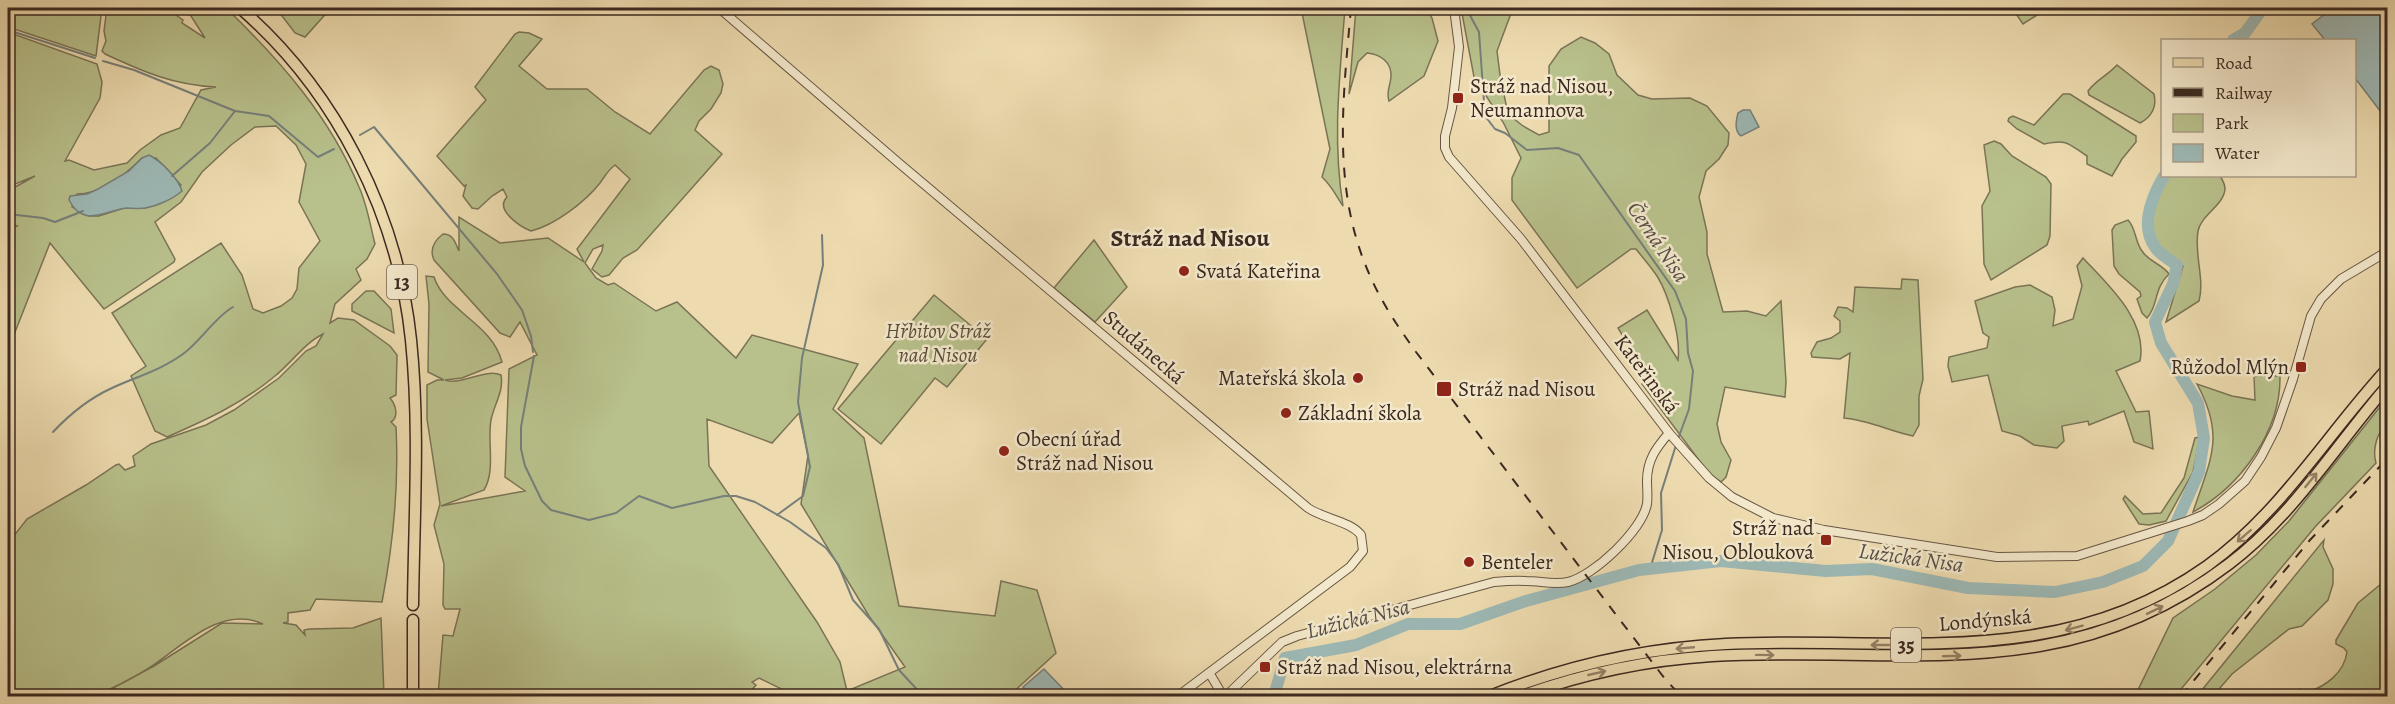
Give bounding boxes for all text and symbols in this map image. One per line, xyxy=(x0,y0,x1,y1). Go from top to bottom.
legend xyxy=(2161,39,2356,177)
text: Road xyxy=(2215,51,2253,75)
place label: Stráž nad Nisou, Neumannova xyxy=(1470,72,1613,124)
text: Railway xyxy=(2215,81,2273,105)
marker: Stráž nad Nisou, Neumannova xyxy=(1451,91,1465,105)
text: Park xyxy=(2215,111,2249,135)
text: Water xyxy=(2214,141,2260,165)
water label: Černá Nisa xyxy=(1620,196,1696,288)
district label: Stráž nad Nisou xyxy=(1111,222,1270,254)
place label: Svatá Kateřina xyxy=(1196,257,1321,285)
marker: Svatá Kateřina xyxy=(1177,264,1191,278)
road number: 13 xyxy=(387,265,417,299)
street label: Studánecká xyxy=(1097,304,1191,391)
park label: Hřbitov Stráž nad Nisou xyxy=(885,317,991,369)
street label: Kateřinská xyxy=(1608,329,1686,420)
place label: Růžodol Mlýn xyxy=(2171,353,2289,381)
marker: Růžodol Mlýn xyxy=(2294,360,2308,374)
place label: Mateřská škola xyxy=(1218,364,1346,392)
marker: Mateřská škola xyxy=(1351,371,1365,385)
place label: Stráž nad Nisou xyxy=(1458,375,1596,403)
marker: Stráž nad Nisou xyxy=(1435,380,1453,398)
place label: Základní škola xyxy=(1298,399,1422,427)
marker: Základní škola xyxy=(1279,406,1293,420)
place label: Obecní úřad Stráž nad Nisou xyxy=(1016,425,1154,477)
marker: Obecní úřad Stráž nad Nisou xyxy=(997,444,1011,458)
one-way arrow xyxy=(2304,473,2317,489)
place label: Stráž nad Nisou, Oblouková xyxy=(1662,514,1815,566)
one-way arrow xyxy=(2236,529,2251,543)
marker: Stráž nad Nisou, Oblouková xyxy=(1819,533,1833,547)
water label: Lužická Nisa xyxy=(1857,536,1965,580)
place label: Benteler xyxy=(1481,548,1553,576)
marker: Benteler xyxy=(1462,555,1476,569)
water label: Lužická Nisa xyxy=(1303,592,1413,646)
street label: Londýnská xyxy=(1937,602,2033,638)
one-way arrow xyxy=(2146,603,2164,615)
one-way arrow xyxy=(2064,623,2083,634)
road number: 35 xyxy=(1891,628,1921,662)
one-way arrow xyxy=(1870,639,1890,651)
one-way arrow xyxy=(1676,642,1696,653)
one-way arrow xyxy=(1755,649,1775,661)
one-way arrow xyxy=(1942,650,1961,661)
place label: Stráž nad Nisou, elektrárna xyxy=(1277,653,1513,681)
marker: Stráž nad Nisou, elektrárna xyxy=(1258,660,1272,674)
one-way arrow xyxy=(1587,667,1606,679)

